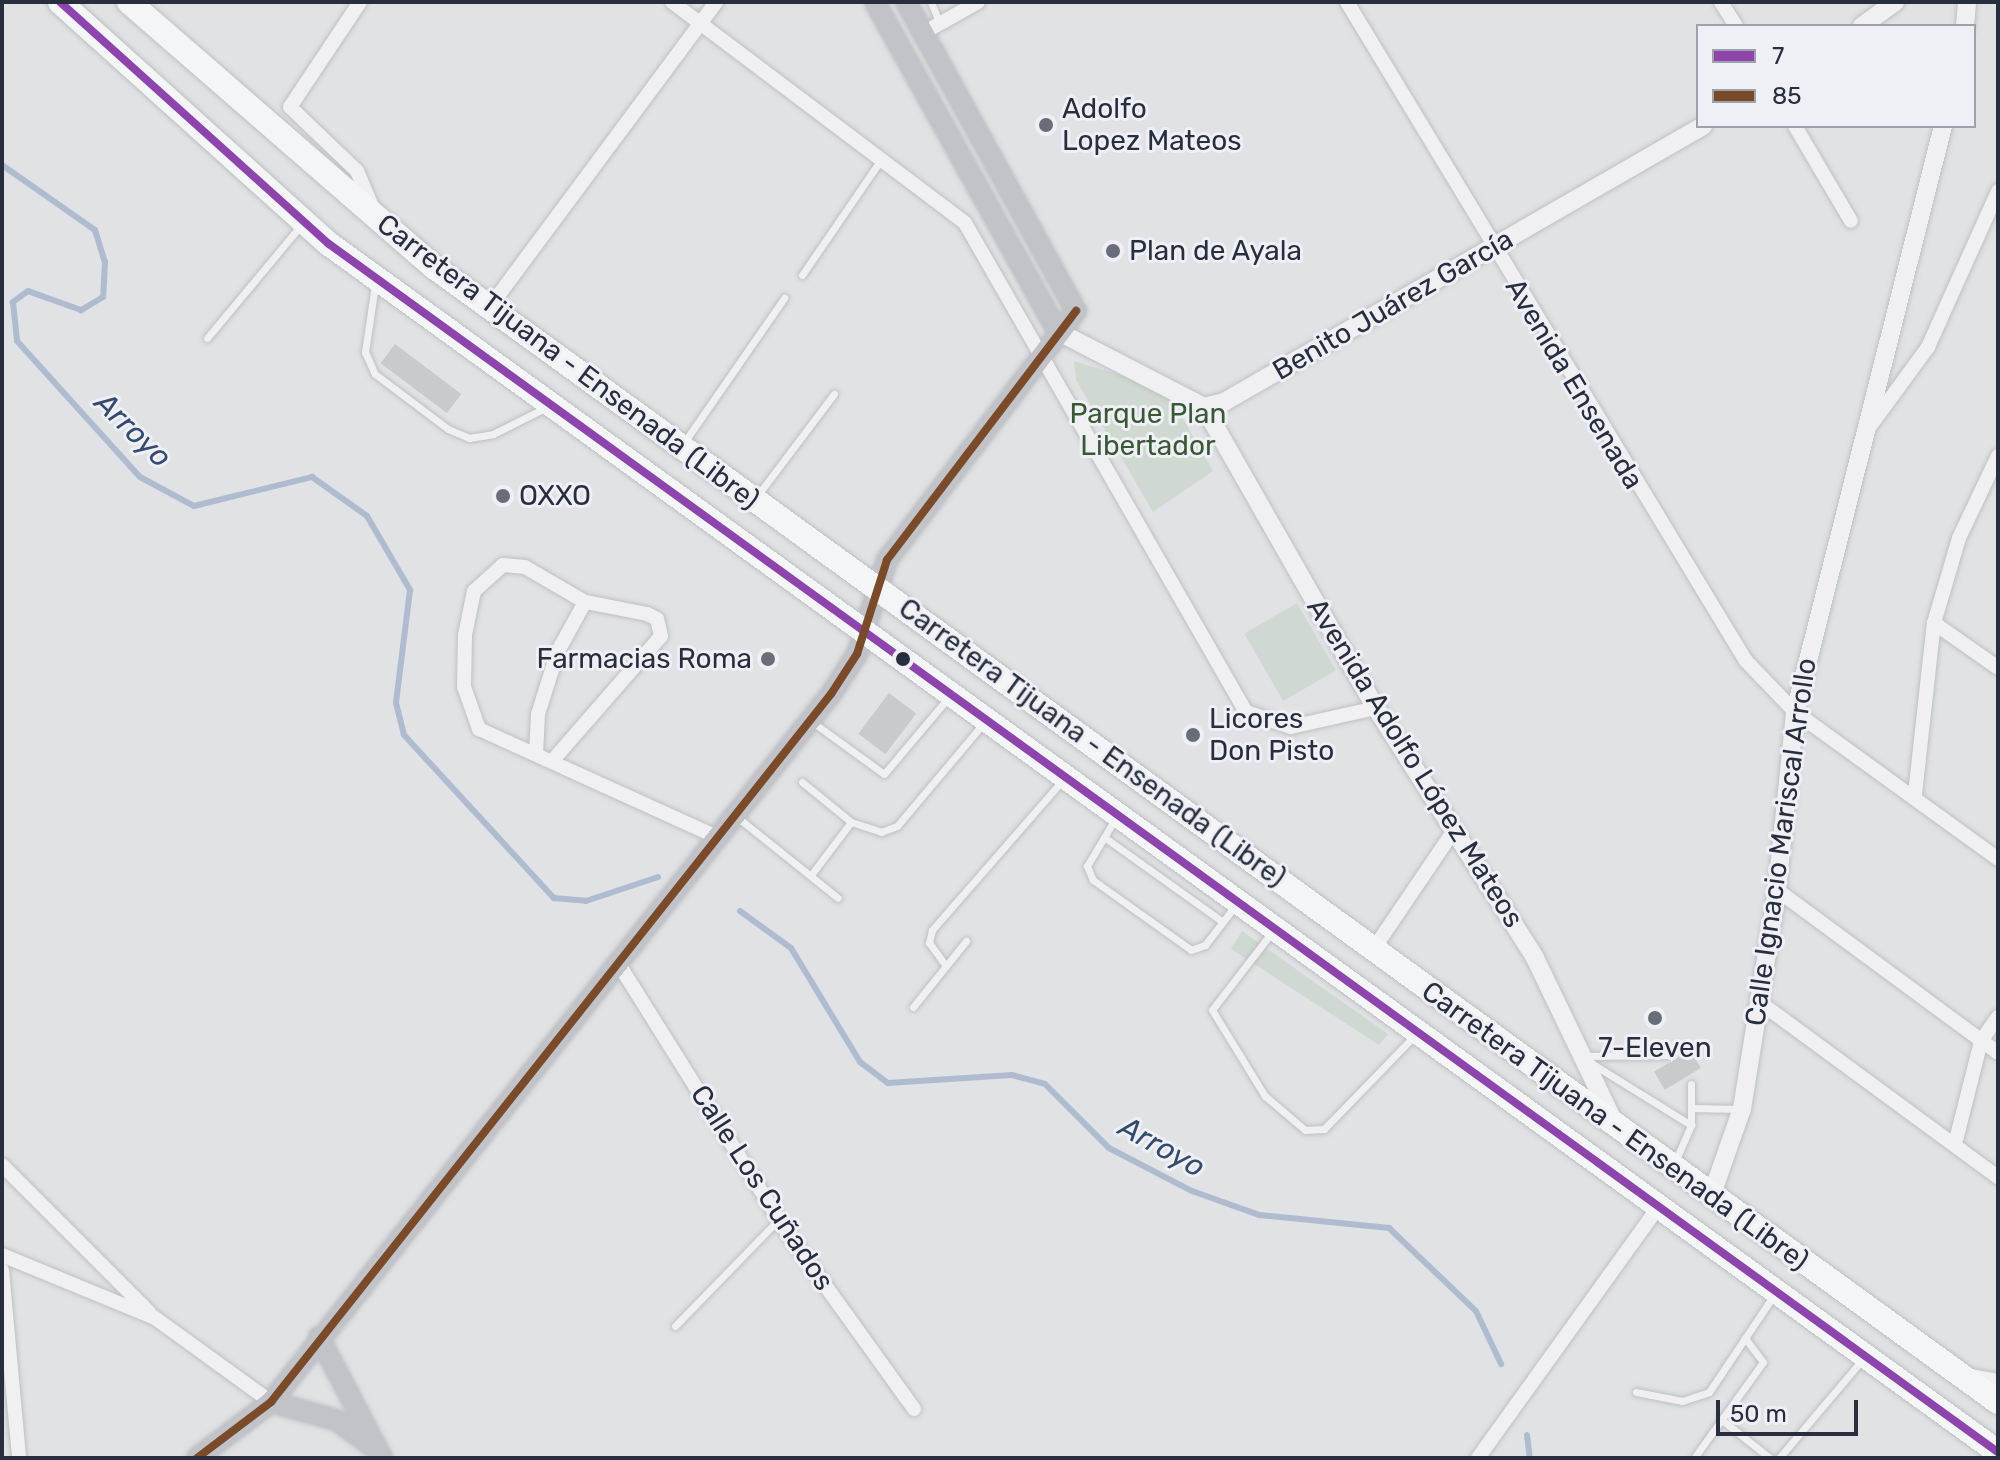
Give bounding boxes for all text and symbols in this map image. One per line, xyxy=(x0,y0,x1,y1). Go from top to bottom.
legend xyxy=(1696,24,1976,128)
text: 7 xyxy=(1772,42,1784,70)
text: 85 xyxy=(1772,82,1802,110)
place label: Adolfo Lopez Mateos xyxy=(1062,92,1242,158)
marker: Adolfo Lopez Mateos xyxy=(1037,116,1055,134)
street label: Carretera Tijuana - Ensenada (Libre) xyxy=(370,207,766,517)
street label: Benito Juárez García xyxy=(1267,223,1519,387)
place label: Plan de Ayala xyxy=(1129,234,1303,268)
marker: Plan de Ayala xyxy=(1104,242,1122,260)
street label: Avenida Ensenada xyxy=(1498,273,1650,495)
water label: Arroyo xyxy=(87,385,179,475)
park label: Parque Plan Libertador xyxy=(1070,397,1226,463)
place label: OXXO xyxy=(519,479,591,513)
marker: OXXO xyxy=(494,487,512,505)
street label: Carretera Tijuana - Ensenada (Libre) xyxy=(892,591,1292,895)
street label: Avenida Adolfo López Mateos xyxy=(1299,592,1531,934)
place label: Farmacias Roma xyxy=(537,642,752,676)
marker: Farmacias Roma xyxy=(759,650,777,668)
unlabelled marker xyxy=(895,651,911,667)
street label: Calle Ignacio Mariscal Arrollo xyxy=(1738,656,1824,1028)
place label: Licores Don Pisto xyxy=(1209,702,1334,768)
marker: Licores Don Pisto xyxy=(1184,726,1202,744)
street label: Carretera Tijuana - Ensenada (Libre) xyxy=(1415,974,1815,1278)
marker: 7-Eleven xyxy=(1646,1009,1664,1027)
place label: 7-Eleven xyxy=(1598,1031,1712,1065)
street label: Calle Los Cuñados xyxy=(683,1079,841,1297)
water label: Arroyo xyxy=(1113,1109,1211,1185)
scale bar xyxy=(1720,1384,1862,1434)
text: 50 m xyxy=(1730,1400,1787,1428)

